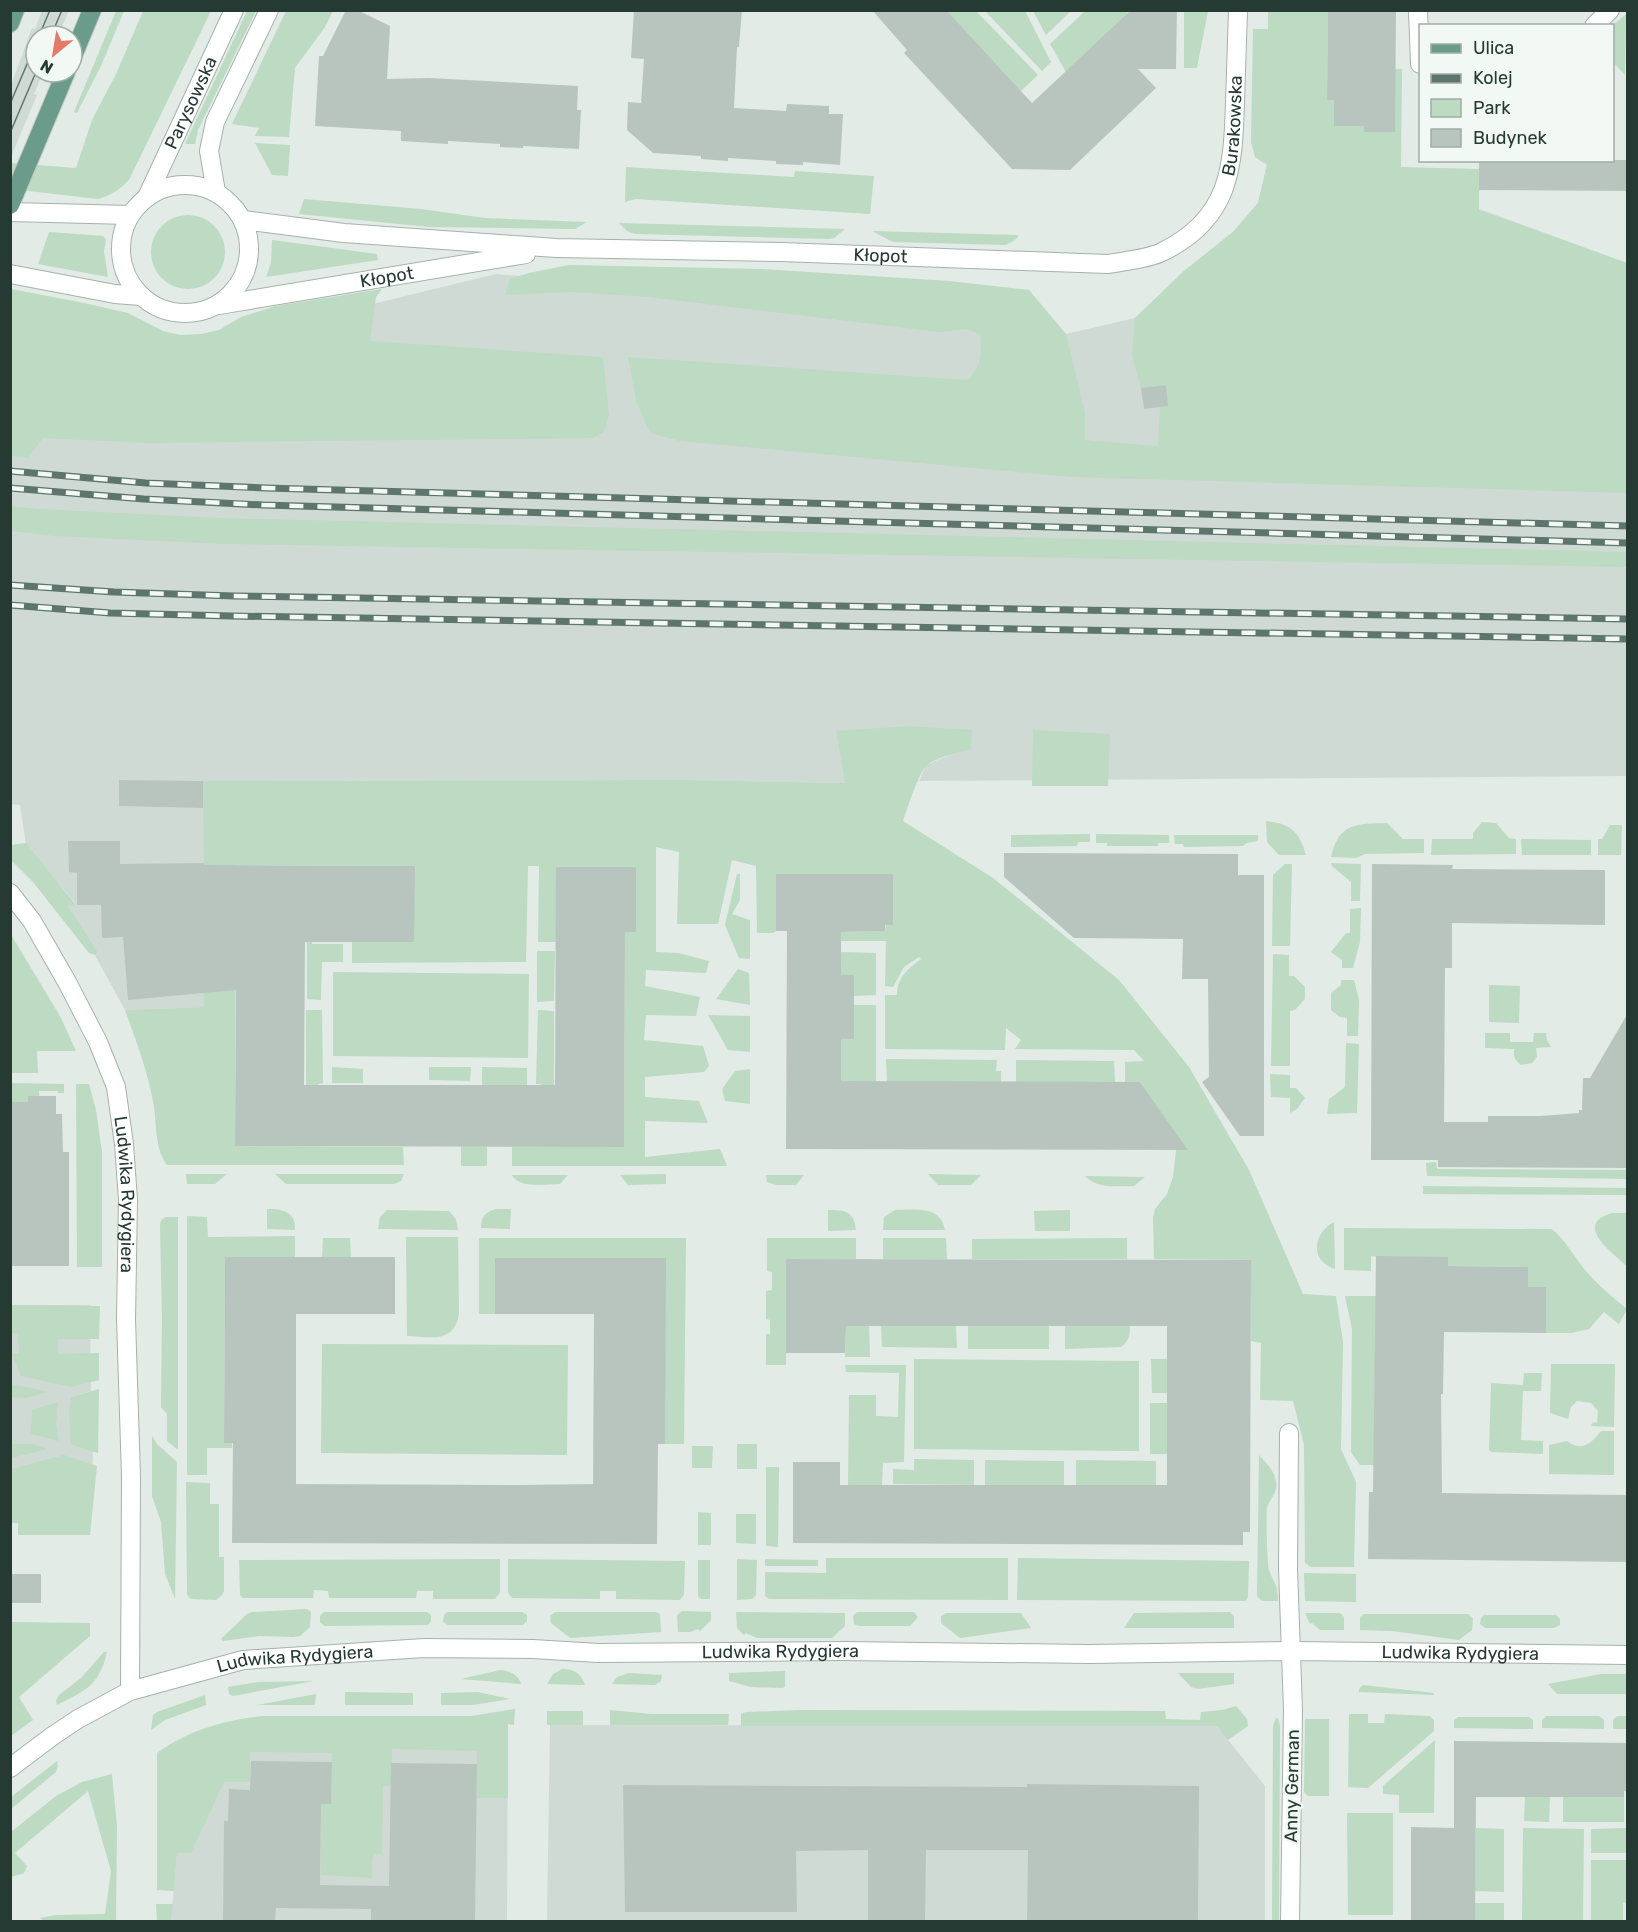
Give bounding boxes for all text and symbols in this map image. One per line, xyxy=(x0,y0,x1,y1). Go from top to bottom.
north arrow xyxy=(24,24,84,84)
legend xyxy=(1419,24,1614,162)
text: Ulica xyxy=(1473,37,1514,59)
street label: Parysowska xyxy=(160,53,222,152)
text: N xyxy=(37,55,56,78)
text: Kolej xyxy=(1473,67,1513,89)
street label: Burakowska xyxy=(1217,75,1247,178)
text: Park xyxy=(1473,97,1511,119)
text: Budynek xyxy=(1473,127,1547,149)
street label: Kłopot xyxy=(853,244,908,268)
street label: Kłopot xyxy=(358,262,415,292)
street label: Ludwika Rydygiera xyxy=(109,1115,139,1273)
street label: Ludwika Rydygiera xyxy=(214,1640,374,1678)
street label: Ludwika Rydygiera xyxy=(702,1640,859,1663)
street label: Ludwika Rydygiera xyxy=(1382,1641,1539,1665)
street label: Anny German xyxy=(1280,1729,1304,1843)

